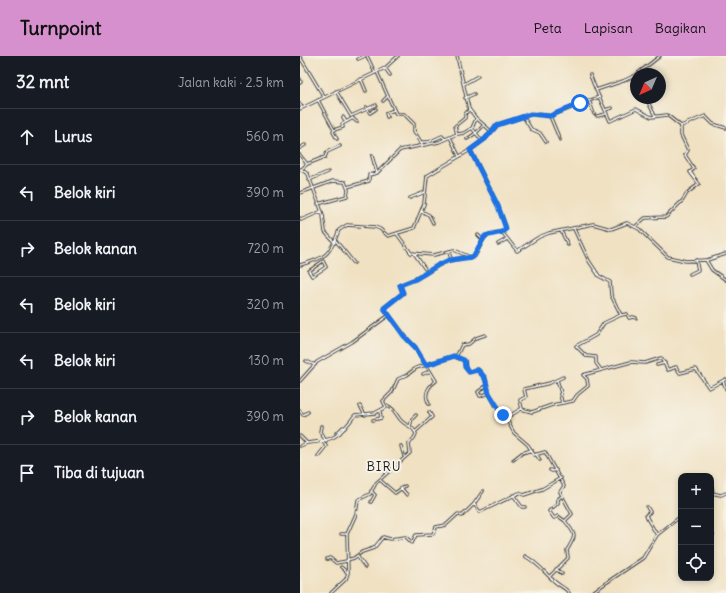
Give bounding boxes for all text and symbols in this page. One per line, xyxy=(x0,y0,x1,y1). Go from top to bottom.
text: Turnpoint xyxy=(20,16,101,40)
text: Peta xyxy=(534,19,562,37)
text: Lapisan xyxy=(584,19,633,37)
text: Bagikan xyxy=(655,19,706,37)
north arrow xyxy=(630,68,666,104)
text: 32 mnt xyxy=(16,71,69,93)
text: Jalan kaki · 2.5 km xyxy=(178,74,284,91)
route start xyxy=(571,94,589,112)
icon: ahead xyxy=(16,126,38,148)
text: Lurus xyxy=(54,127,92,146)
text: 560 m xyxy=(246,128,284,145)
icon: left xyxy=(16,182,38,204)
text: Belok kiri xyxy=(54,183,115,202)
text: 390 m xyxy=(246,184,284,201)
icon: right xyxy=(16,238,38,260)
text: Belok kanan xyxy=(54,239,137,258)
text: 720 m xyxy=(247,240,284,257)
icon: left xyxy=(16,294,38,316)
text: Belok kiri xyxy=(54,295,115,314)
text: 320 m xyxy=(246,296,284,313)
icon: left xyxy=(16,350,38,372)
text: Belok kiri xyxy=(54,351,115,370)
text: 130 m xyxy=(248,352,284,369)
icon: right xyxy=(16,406,38,428)
route end xyxy=(494,406,512,424)
text: Belok kanan xyxy=(54,407,137,426)
text: 390 m xyxy=(246,408,284,425)
district label: BIRU xyxy=(366,458,402,475)
icon: arrive xyxy=(16,462,38,484)
text: Tiba di tujuan xyxy=(54,463,144,482)
map controls xyxy=(678,473,714,581)
button: + xyxy=(678,473,714,509)
button: − xyxy=(678,509,714,545)
button: locate xyxy=(678,545,714,581)

